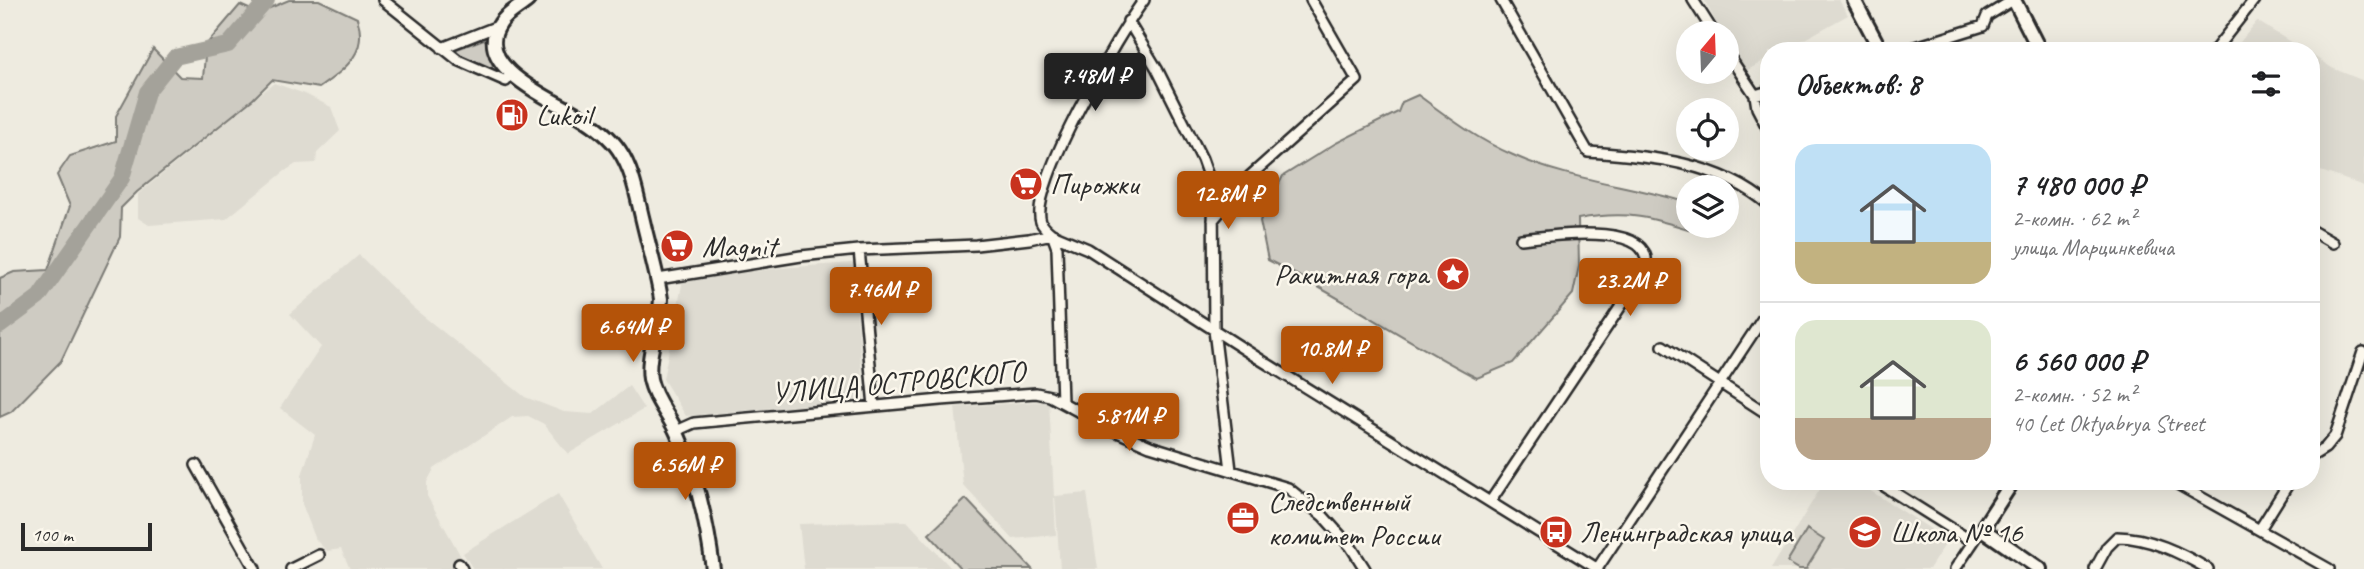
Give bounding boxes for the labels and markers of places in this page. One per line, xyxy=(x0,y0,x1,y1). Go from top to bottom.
pin: 7.48M ₽ xyxy=(1030,54,1160,113)
fuel station icon: Lukoil xyxy=(493,96,531,134)
place label: Lukoil xyxy=(536,96,596,134)
supermarket icon: Пирожки xyxy=(1007,165,1045,203)
place label: Пирожки xyxy=(1050,165,1140,203)
pin: 12.8M ₽ xyxy=(1163,172,1293,231)
supermarket icon: Magnit xyxy=(658,227,696,265)
place label: Magnit xyxy=(702,227,780,265)
place label: Ракитная гора xyxy=(1274,255,1431,293)
place icon: Ракитная гора xyxy=(1434,255,1472,293)
pin: 23.2M ₽ xyxy=(1565,258,1695,318)
pin: 7.46M ₽ xyxy=(816,268,946,327)
pin: 6.64M ₽ xyxy=(568,304,698,364)
pin: 10.8M ₽ xyxy=(1267,326,1397,386)
pin: 5.81M ₽ xyxy=(1064,393,1194,453)
pin: 6.56M ₽ xyxy=(620,442,750,502)
place label: Следственный комитет России xyxy=(1268,482,1441,554)
office icon: Следственный комитет России xyxy=(1224,499,1262,537)
bus stop icon: Ленинградская улица xyxy=(1537,513,1575,551)
place label: Ленинградская улица xyxy=(1580,513,1794,551)
school or university icon: Школа № 16 xyxy=(1846,513,1884,551)
place label: Школа № 16 xyxy=(1890,513,2024,551)

